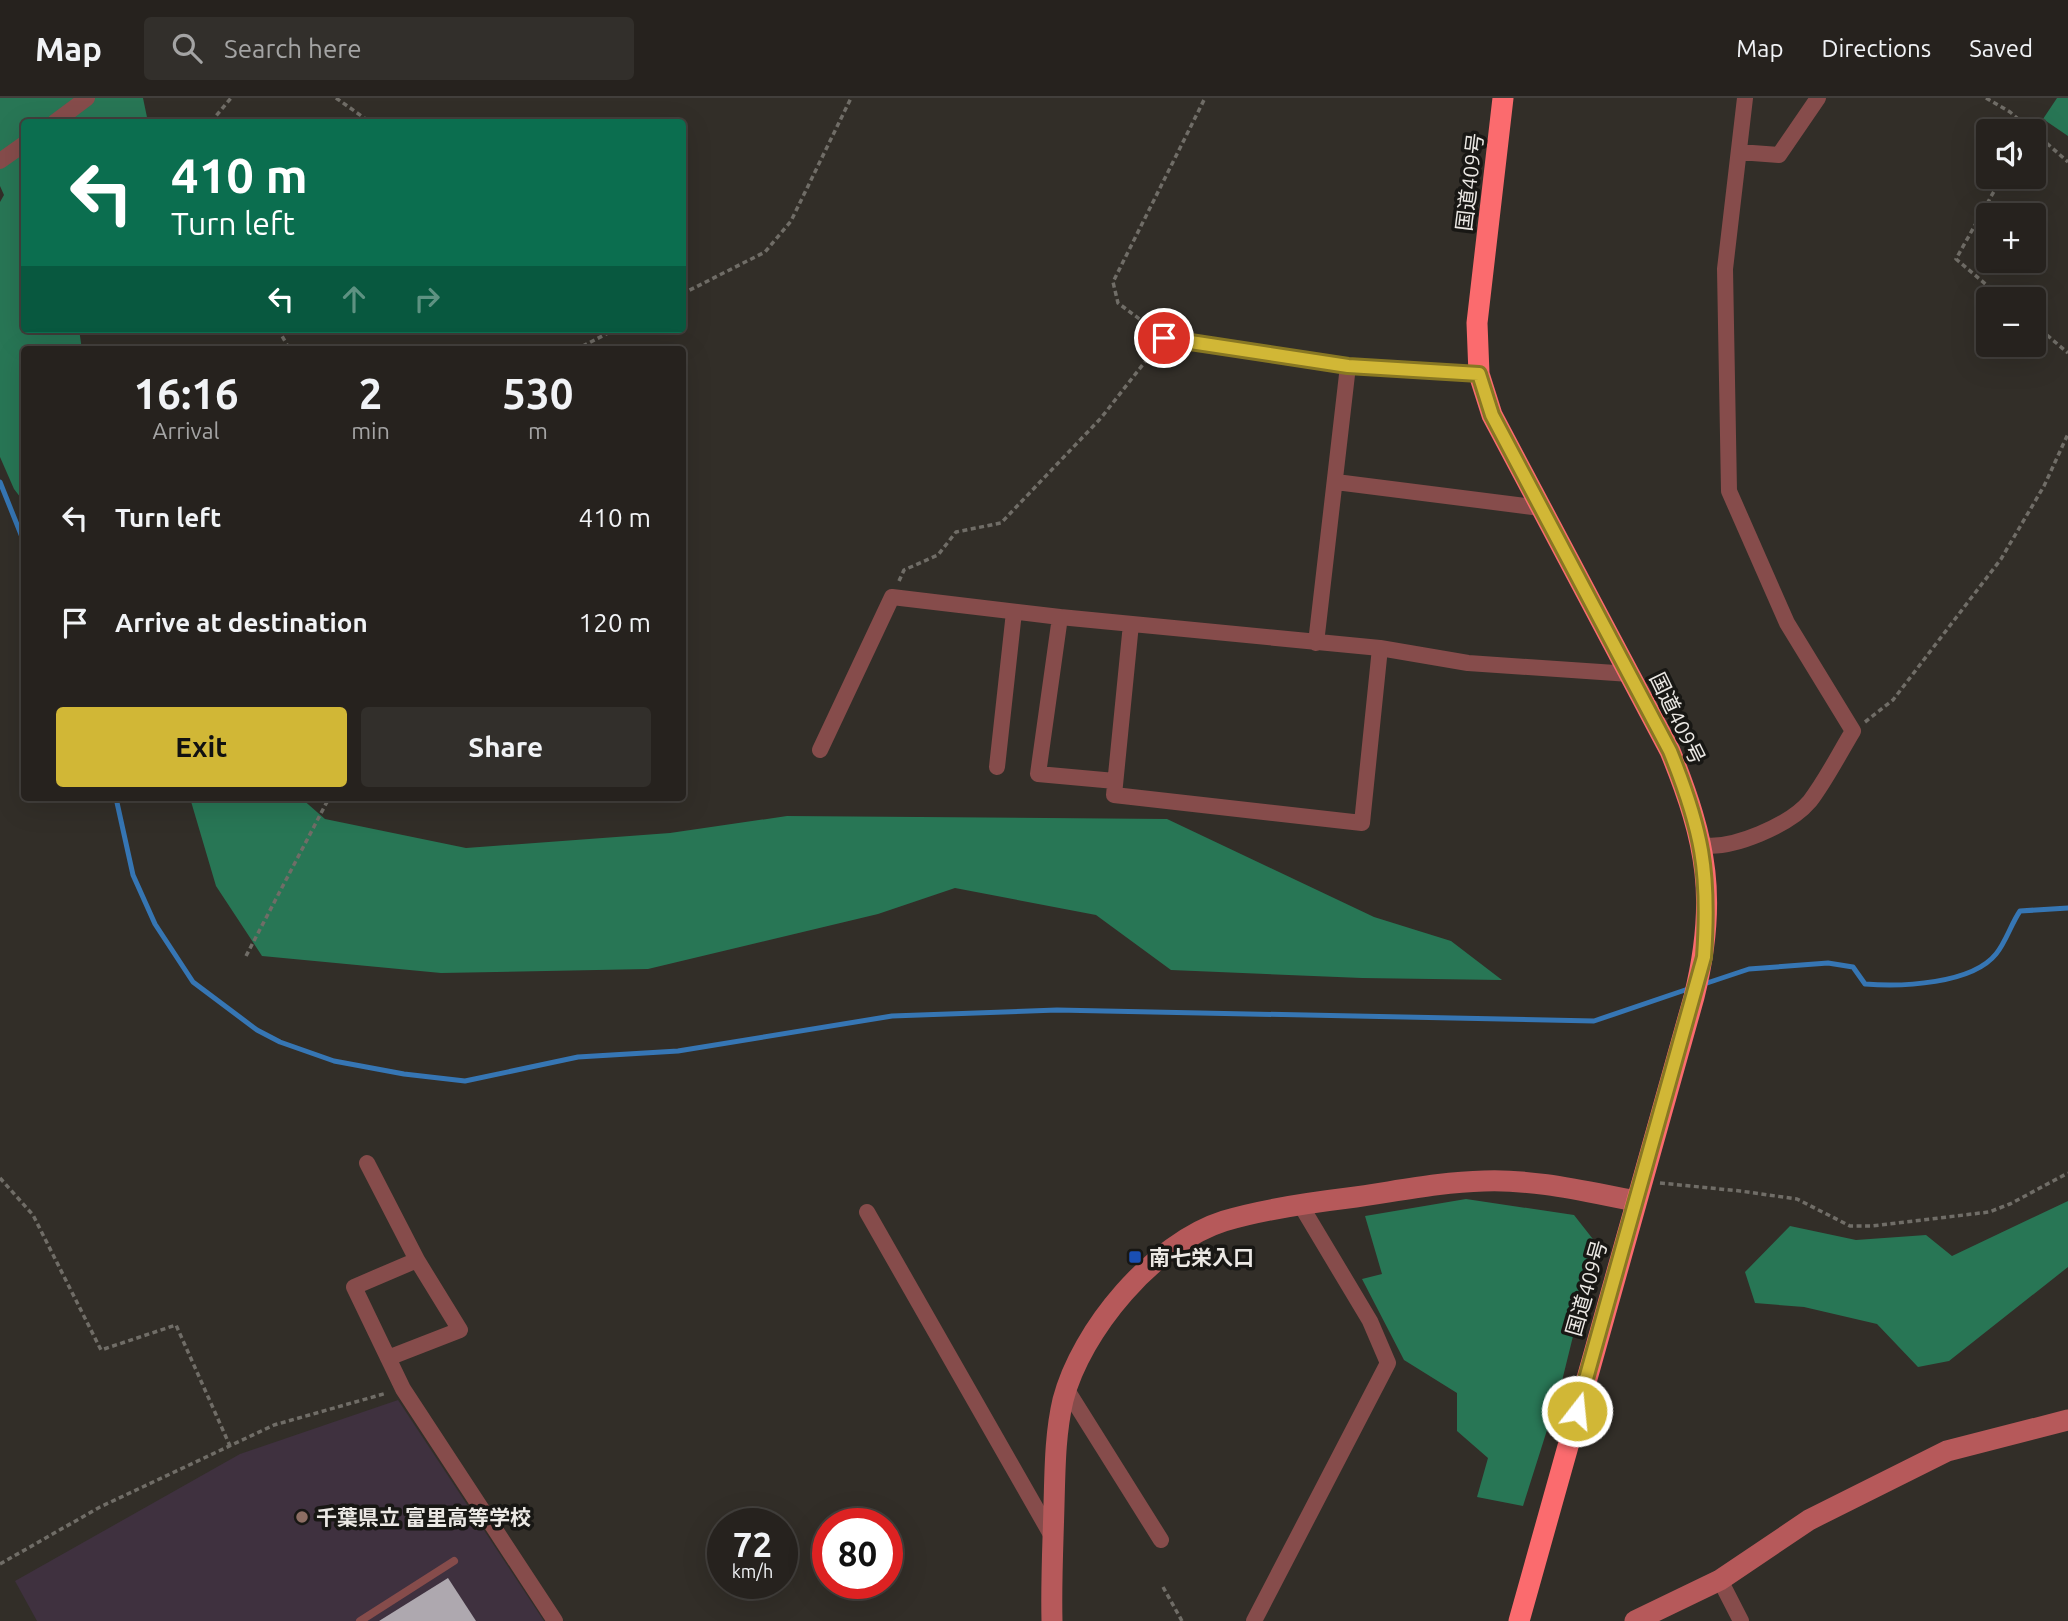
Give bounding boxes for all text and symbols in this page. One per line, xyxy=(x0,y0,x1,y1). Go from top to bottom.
search box xyxy=(144,17,634,80)
icon: search xyxy=(168,29,206,67)
text: Map xyxy=(35,30,102,67)
text: Search here xyxy=(224,34,362,63)
text: Map xyxy=(1736,35,1783,62)
text: Directions xyxy=(1821,35,1931,62)
text: Saved xyxy=(1969,35,2033,62)
map controls xyxy=(1976,119,2046,357)
button: sound xyxy=(1976,119,2046,189)
street label: 国道409号 xyxy=(1451,132,1487,232)
icon: left xyxy=(56,147,147,238)
text: 410 m xyxy=(171,147,308,202)
button: + xyxy=(1976,203,2046,273)
text: Turn left xyxy=(171,205,295,241)
icon: left xyxy=(262,280,300,318)
icon: ahead xyxy=(335,280,373,318)
icon: right xyxy=(408,280,446,318)
button: − xyxy=(1976,287,2046,357)
pin xyxy=(1134,308,1194,368)
icon: arrive xyxy=(1145,319,1183,357)
text: 16:16 xyxy=(134,370,239,417)
text: 2 xyxy=(359,370,382,417)
text: 530 xyxy=(502,370,573,417)
text: Arrival xyxy=(153,418,220,443)
text: min xyxy=(351,418,390,443)
text: m xyxy=(528,418,548,443)
icon: left xyxy=(56,499,94,537)
text: Turn left xyxy=(115,503,221,532)
text: 410 m xyxy=(579,503,651,532)
icon: arrive xyxy=(56,604,94,642)
text: Arrive at destination xyxy=(115,608,368,637)
text: 120 m xyxy=(579,608,651,637)
street label: 国道409号 xyxy=(1646,668,1710,768)
button: Exit xyxy=(56,707,347,787)
button: Share xyxy=(361,707,651,787)
street label: 国道409号 xyxy=(1561,1237,1611,1339)
place label: 南七栄入口 xyxy=(1149,1245,1254,1269)
marker: 南七栄入口 xyxy=(1127,1249,1143,1265)
position arrow xyxy=(1540,1374,1614,1448)
place label: 千葉県立 富里高等学校 xyxy=(316,1505,531,1529)
speed limit sign: 80 xyxy=(812,1508,903,1599)
marker: 千葉県立 富里高等学校 xyxy=(294,1509,310,1525)
text: 72 xyxy=(733,1524,772,1564)
text: km/h xyxy=(732,1561,773,1581)

